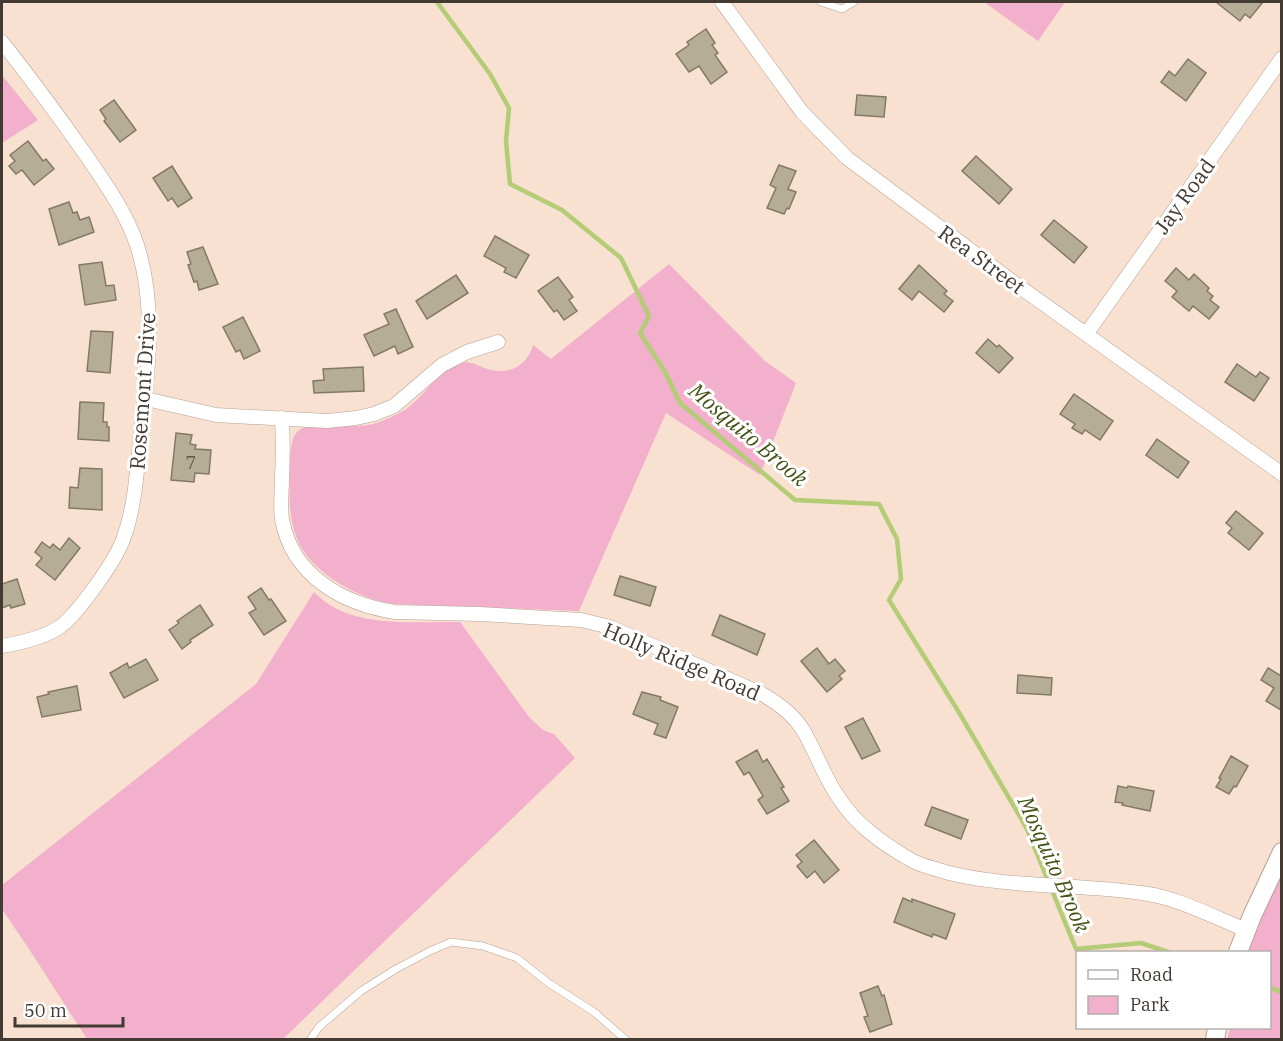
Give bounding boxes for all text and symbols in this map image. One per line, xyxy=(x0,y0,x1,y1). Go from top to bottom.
street label: Jay Road xyxy=(1147,152,1221,239)
street label: Rea Street xyxy=(933,218,1031,300)
street label: Rosemont Drive xyxy=(123,311,161,471)
water label: Mosquito Brook xyxy=(683,375,815,493)
house number: 7 xyxy=(186,451,196,474)
street label: Holly Ridge Road xyxy=(599,615,765,707)
water label: Mosquito Brook xyxy=(1011,790,1098,937)
legend xyxy=(1076,951,1271,1029)
text: Road xyxy=(1130,963,1173,986)
scale bar xyxy=(15,990,123,1028)
text: Park xyxy=(1130,993,1170,1016)
text: 50 m xyxy=(24,999,67,1022)

